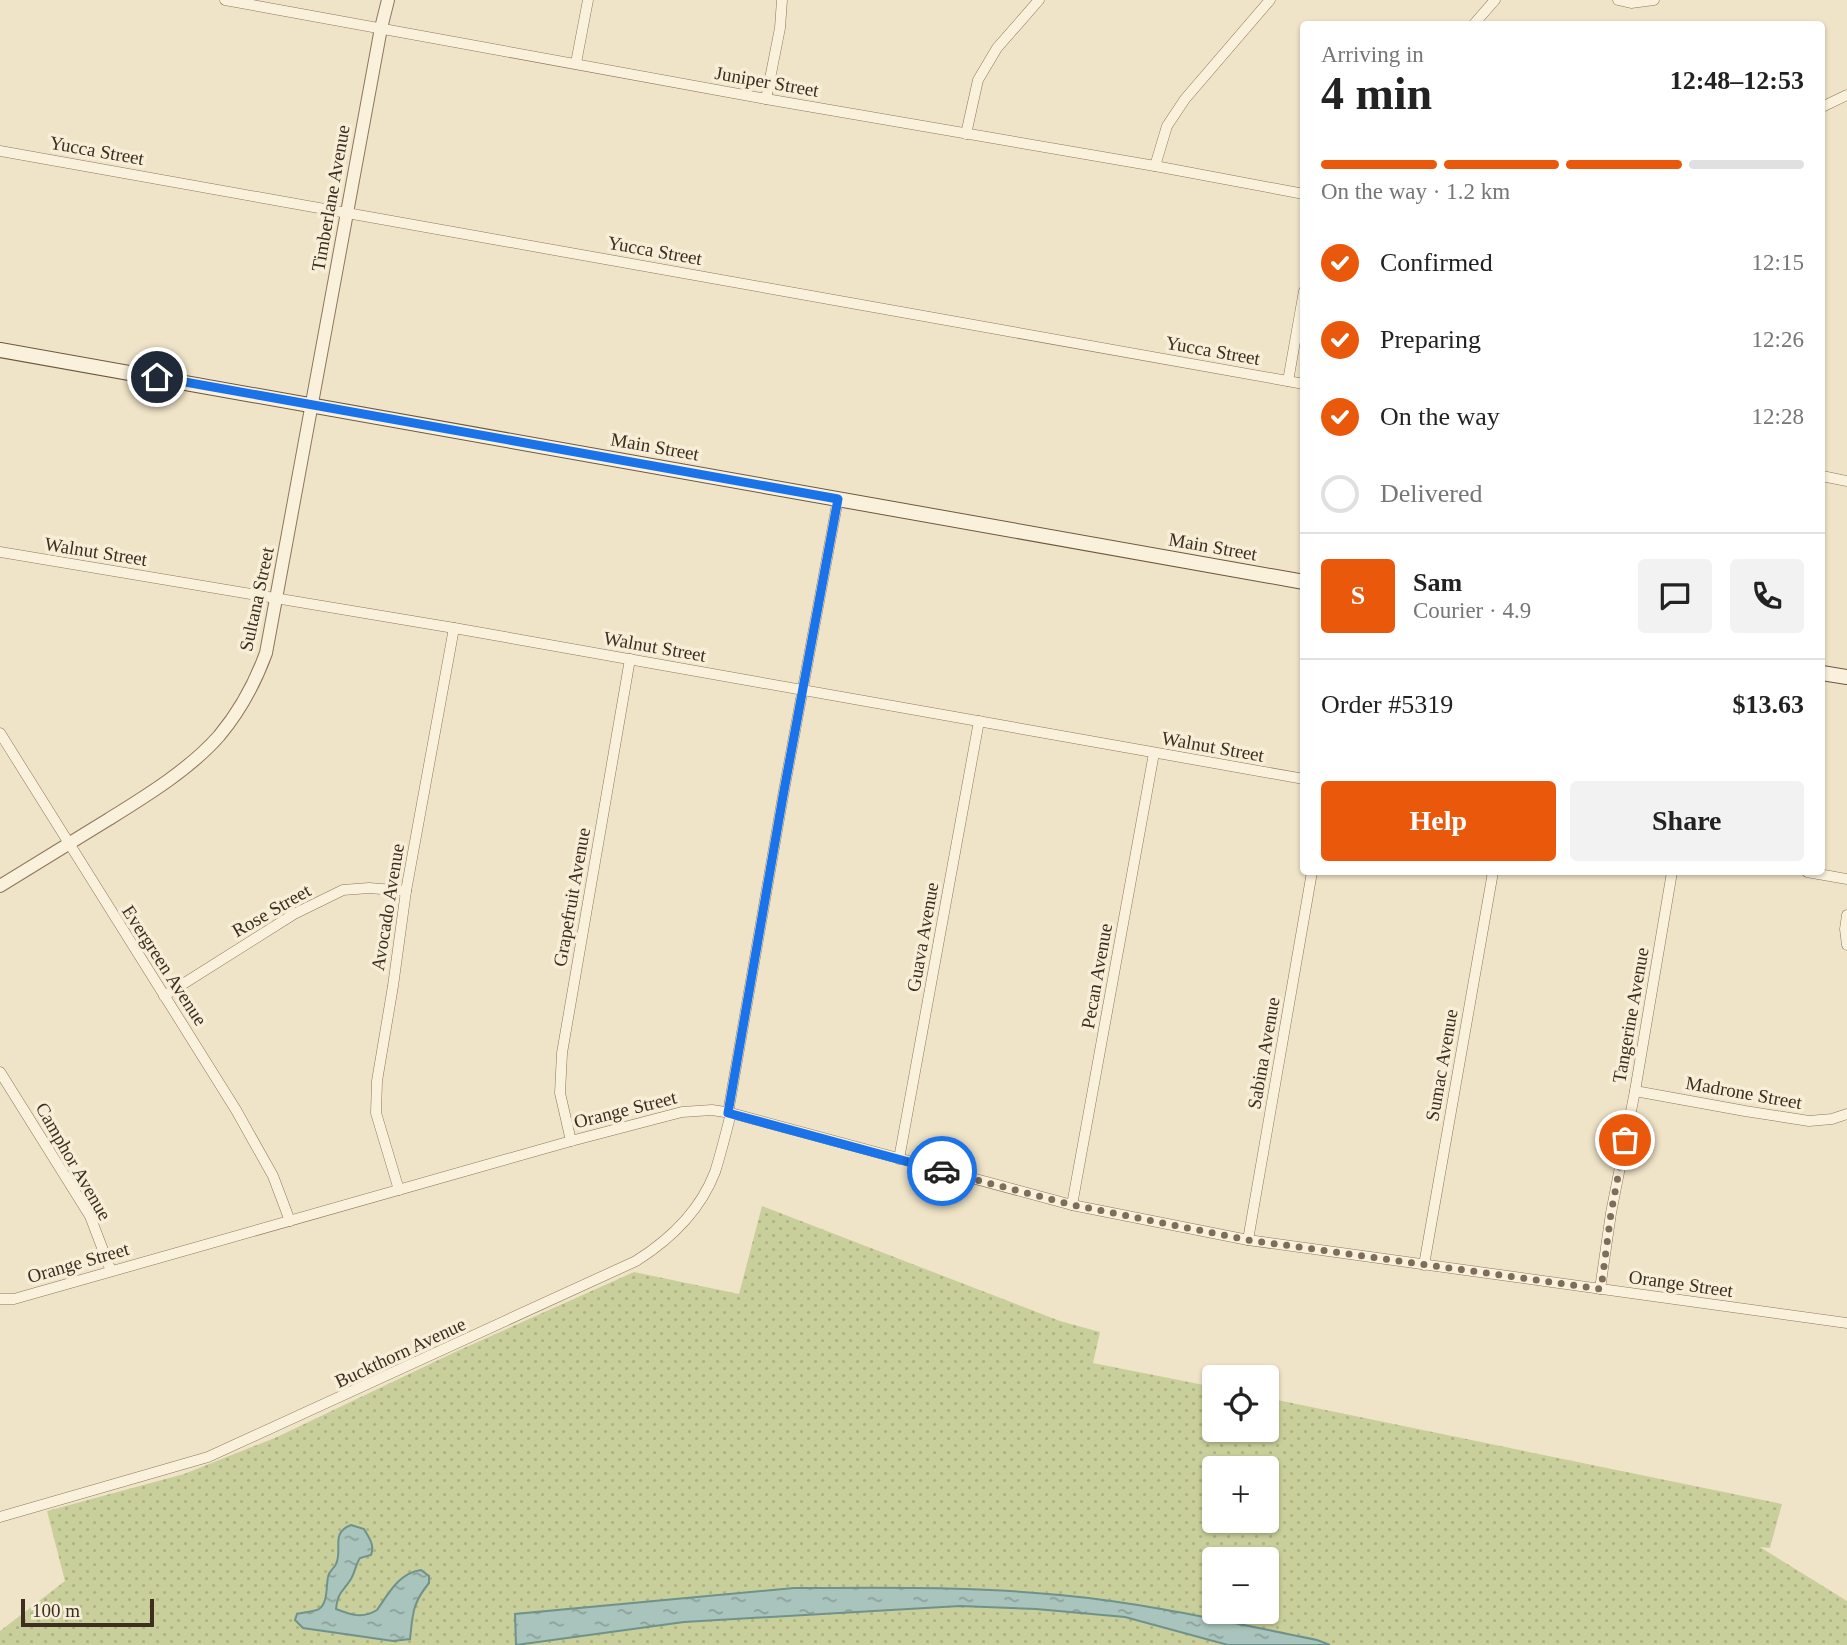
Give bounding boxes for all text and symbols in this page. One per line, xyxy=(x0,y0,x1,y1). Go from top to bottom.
text: Arriving in xyxy=(1321,42,1424,67)
street label: Juniper Street xyxy=(713,62,821,101)
text: 12:48–12:53 xyxy=(1670,66,1804,95)
text: 4 min xyxy=(1321,68,1432,119)
street label: Timberlane Avenue xyxy=(307,123,354,273)
street label: Yucca Street xyxy=(48,132,146,169)
text: On the way · 1.2 km xyxy=(1321,179,1510,204)
street label: Yucca Street xyxy=(606,232,704,269)
icon: check xyxy=(1321,244,1359,282)
text: Confirmed xyxy=(1380,248,1493,277)
text: 12:15 xyxy=(1752,250,1804,275)
icon: check xyxy=(1321,321,1359,359)
text: Preparing xyxy=(1380,325,1481,354)
text: 12:26 xyxy=(1752,327,1804,352)
street label: Yucca Street xyxy=(1164,332,1262,369)
pin xyxy=(127,347,187,407)
icon: home xyxy=(138,358,176,396)
icon: check xyxy=(1321,398,1359,436)
text: On the way xyxy=(1380,402,1500,431)
text: 12:28 xyxy=(1752,404,1804,429)
street label: Main Street xyxy=(609,428,701,465)
text: Delivered xyxy=(1380,479,1483,508)
street label: Main Street xyxy=(1167,528,1259,565)
street label: Walnut Street xyxy=(43,533,149,570)
street label: Sultana Street xyxy=(235,544,278,653)
button: chat xyxy=(1638,559,1712,633)
button: phone xyxy=(1730,559,1804,633)
text: Sam xyxy=(1413,568,1462,597)
text: S xyxy=(1351,581,1365,610)
text: Courier · 4.9 xyxy=(1413,598,1531,623)
street label: Walnut Street xyxy=(602,627,708,666)
text: Order #5319 xyxy=(1321,690,1453,719)
text: $13.63 xyxy=(1733,690,1804,719)
street label: Walnut Street xyxy=(1160,727,1266,766)
button: Help xyxy=(1321,781,1556,861)
button: Share xyxy=(1570,781,1804,861)
street label: Grapefruit Avenue xyxy=(549,826,594,968)
street label: Avocado Avenue xyxy=(367,842,408,972)
street label: Rose Street xyxy=(228,879,315,941)
street label: Guava Avenue xyxy=(903,881,942,994)
street label: Evergreen Avenue xyxy=(118,901,211,1029)
street label: Pecan Avenue xyxy=(1077,922,1116,1030)
street label: Tangerine Avenue xyxy=(1608,946,1653,1084)
street label: Sabina Avenue xyxy=(1243,996,1284,1111)
street label: Sumac Avenue xyxy=(1421,1008,1462,1123)
street label: Madrone Street xyxy=(1684,1072,1804,1113)
street label: Orange Street xyxy=(572,1086,679,1132)
street label: Camphor Avenue xyxy=(31,1099,116,1224)
pin xyxy=(1595,1110,1655,1170)
icon: bag xyxy=(1606,1121,1644,1159)
courier xyxy=(907,1136,977,1206)
icon: car xyxy=(923,1152,961,1190)
street label: Orange Street xyxy=(25,1238,132,1287)
street label: Orange Street xyxy=(1627,1266,1735,1301)
street label: Buckthorn Avenue xyxy=(332,1313,469,1392)
map controls xyxy=(1202,1365,1279,1624)
button: locate xyxy=(1202,1365,1279,1442)
button: + xyxy=(1202,1456,1279,1533)
button: − xyxy=(1202,1547,1279,1624)
scale bar xyxy=(21,1596,154,1628)
text: 100 m xyxy=(32,1600,80,1621)

